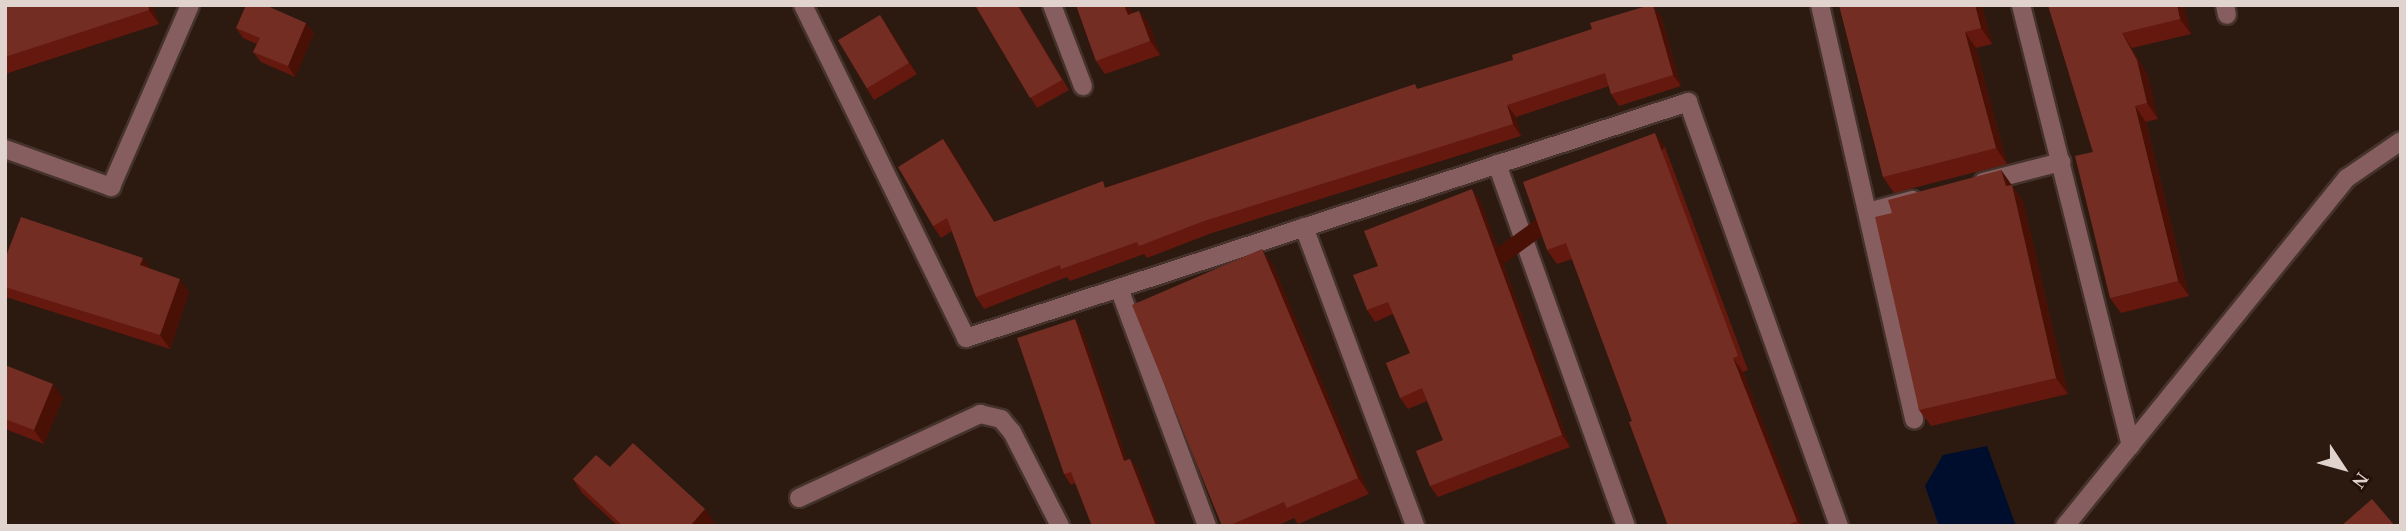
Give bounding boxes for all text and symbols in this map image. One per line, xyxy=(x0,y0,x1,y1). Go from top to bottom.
north arrow xyxy=(2308,433,2378,503)
text: N xyxy=(2348,469,2373,492)

